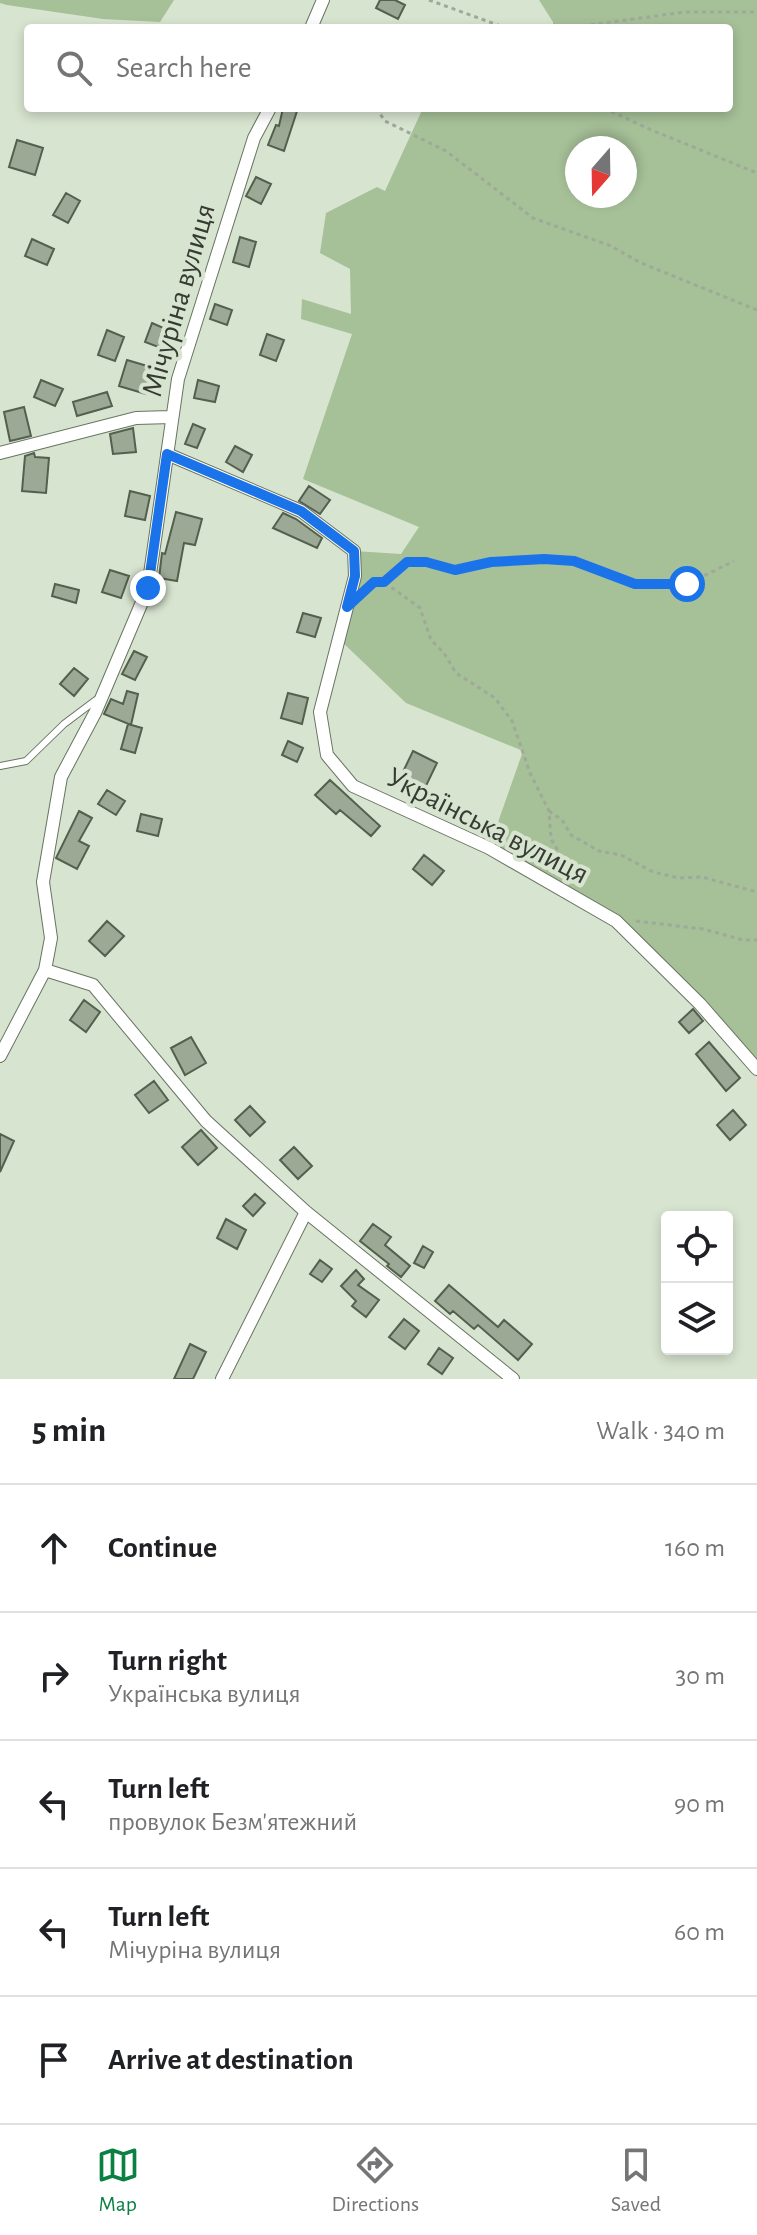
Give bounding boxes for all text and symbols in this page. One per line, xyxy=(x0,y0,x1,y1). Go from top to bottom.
search box xyxy=(24,24,733,112)
icon: search xyxy=(52,46,96,90)
text: Search here xyxy=(116,53,252,83)
north arrow xyxy=(565,136,637,208)
street label: Мічуріна вулиця xyxy=(137,200,221,400)
route start xyxy=(669,566,705,602)
route end xyxy=(130,570,166,606)
street label: Українська вулиця xyxy=(382,762,593,890)
map controls xyxy=(661,1211,733,1355)
button: locate xyxy=(661,1211,733,1283)
button: layers xyxy=(661,1283,733,1355)
text: 5 min xyxy=(32,1414,106,1448)
text: Walk · 340 m xyxy=(596,1418,725,1444)
icon: ahead xyxy=(32,1526,76,1570)
text: Continue xyxy=(108,1533,217,1563)
text: 160 m xyxy=(665,1535,725,1561)
text: Turn right xyxy=(108,1646,227,1676)
icon: right xyxy=(32,1654,76,1698)
text: 30 m xyxy=(675,1663,725,1689)
text: Українська вулиця xyxy=(108,1681,301,1707)
text: Turn left xyxy=(108,1774,209,1804)
icon: left xyxy=(32,1782,76,1826)
text: 90 m xyxy=(674,1791,725,1817)
text: провулок Безм'ятежний xyxy=(108,1809,357,1835)
text: Turn left xyxy=(108,1902,209,1932)
icon: left xyxy=(32,1910,76,1954)
text: 60 m xyxy=(674,1919,725,1945)
text: Мічуріна вулиця xyxy=(108,1937,281,1963)
icon: arrive xyxy=(32,2038,76,2082)
text: Arrive at destination xyxy=(108,2045,354,2075)
tab: Map xyxy=(96,2143,140,2217)
tab: Directions xyxy=(331,2143,419,2217)
tab: Saved xyxy=(611,2143,661,2217)

